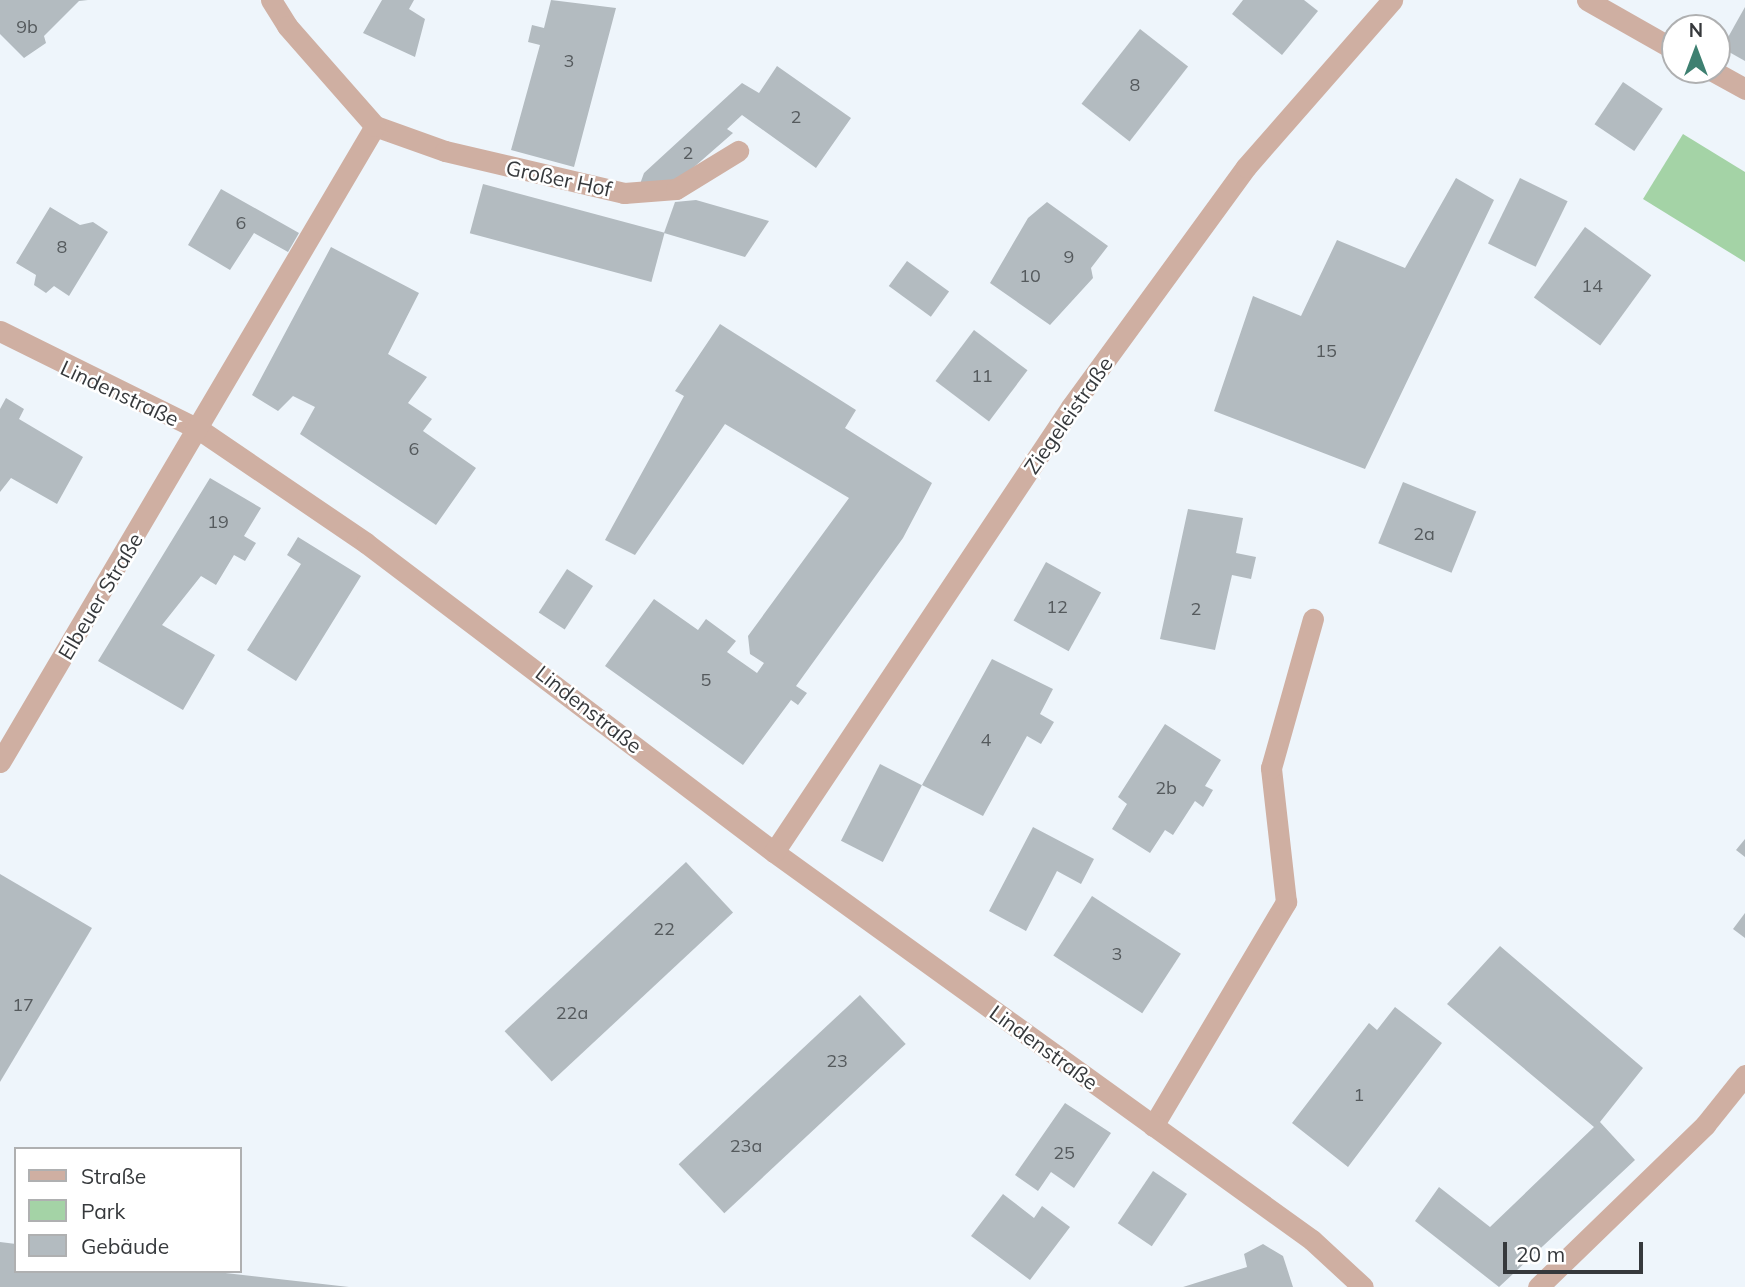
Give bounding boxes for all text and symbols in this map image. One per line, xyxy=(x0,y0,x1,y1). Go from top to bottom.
north arrow xyxy=(1661,14,1731,84)
house number: 9b xyxy=(16,16,38,38)
text: N xyxy=(1689,18,1703,42)
house number: 3 xyxy=(564,50,574,72)
house number: 8 xyxy=(1130,74,1140,96)
house number: 2 xyxy=(791,106,801,128)
house number: 2 xyxy=(683,142,693,164)
street label: Großer Hof xyxy=(504,154,614,202)
house number: 6 xyxy=(236,212,246,234)
house number: 8 xyxy=(57,236,67,258)
house number: 9 xyxy=(1064,246,1074,268)
house number: 10 xyxy=(1019,265,1041,287)
house number: 14 xyxy=(1581,275,1603,297)
house number: 15 xyxy=(1315,340,1337,362)
street label: Ziegeleistraße xyxy=(1018,352,1118,478)
street label: Lindenstraße xyxy=(57,355,183,431)
house number: 11 xyxy=(971,365,993,387)
house number: 6 xyxy=(409,438,419,460)
house number: 19 xyxy=(207,511,229,533)
house number: 2a xyxy=(1413,523,1435,545)
street label: Elbeuer Straße xyxy=(52,528,148,664)
house number: 12 xyxy=(1046,596,1068,618)
house number: 2 xyxy=(1191,598,1201,620)
street label: Lindenstraße xyxy=(531,660,647,758)
house number: 5 xyxy=(701,669,711,691)
house number: 4 xyxy=(981,729,991,751)
house number: 2b xyxy=(1155,777,1177,799)
house number: 22 xyxy=(653,918,675,940)
house number: 3 xyxy=(1112,943,1122,965)
house number: 17 xyxy=(12,994,34,1016)
street label: Lindenstraße xyxy=(985,999,1103,1095)
house number: 22a xyxy=(556,1002,588,1024)
house number: 23 xyxy=(826,1050,848,1072)
house number: 1 xyxy=(1354,1084,1364,1106)
house number: 23a xyxy=(730,1135,762,1157)
house number: 25 xyxy=(1053,1142,1075,1164)
legend xyxy=(14,1147,242,1273)
text: Straße xyxy=(81,1163,146,1189)
text: Park xyxy=(81,1198,125,1224)
scale bar xyxy=(1507,1228,1647,1272)
text: Gebäude xyxy=(81,1233,169,1259)
text: 20 m xyxy=(1516,1241,1565,1267)

